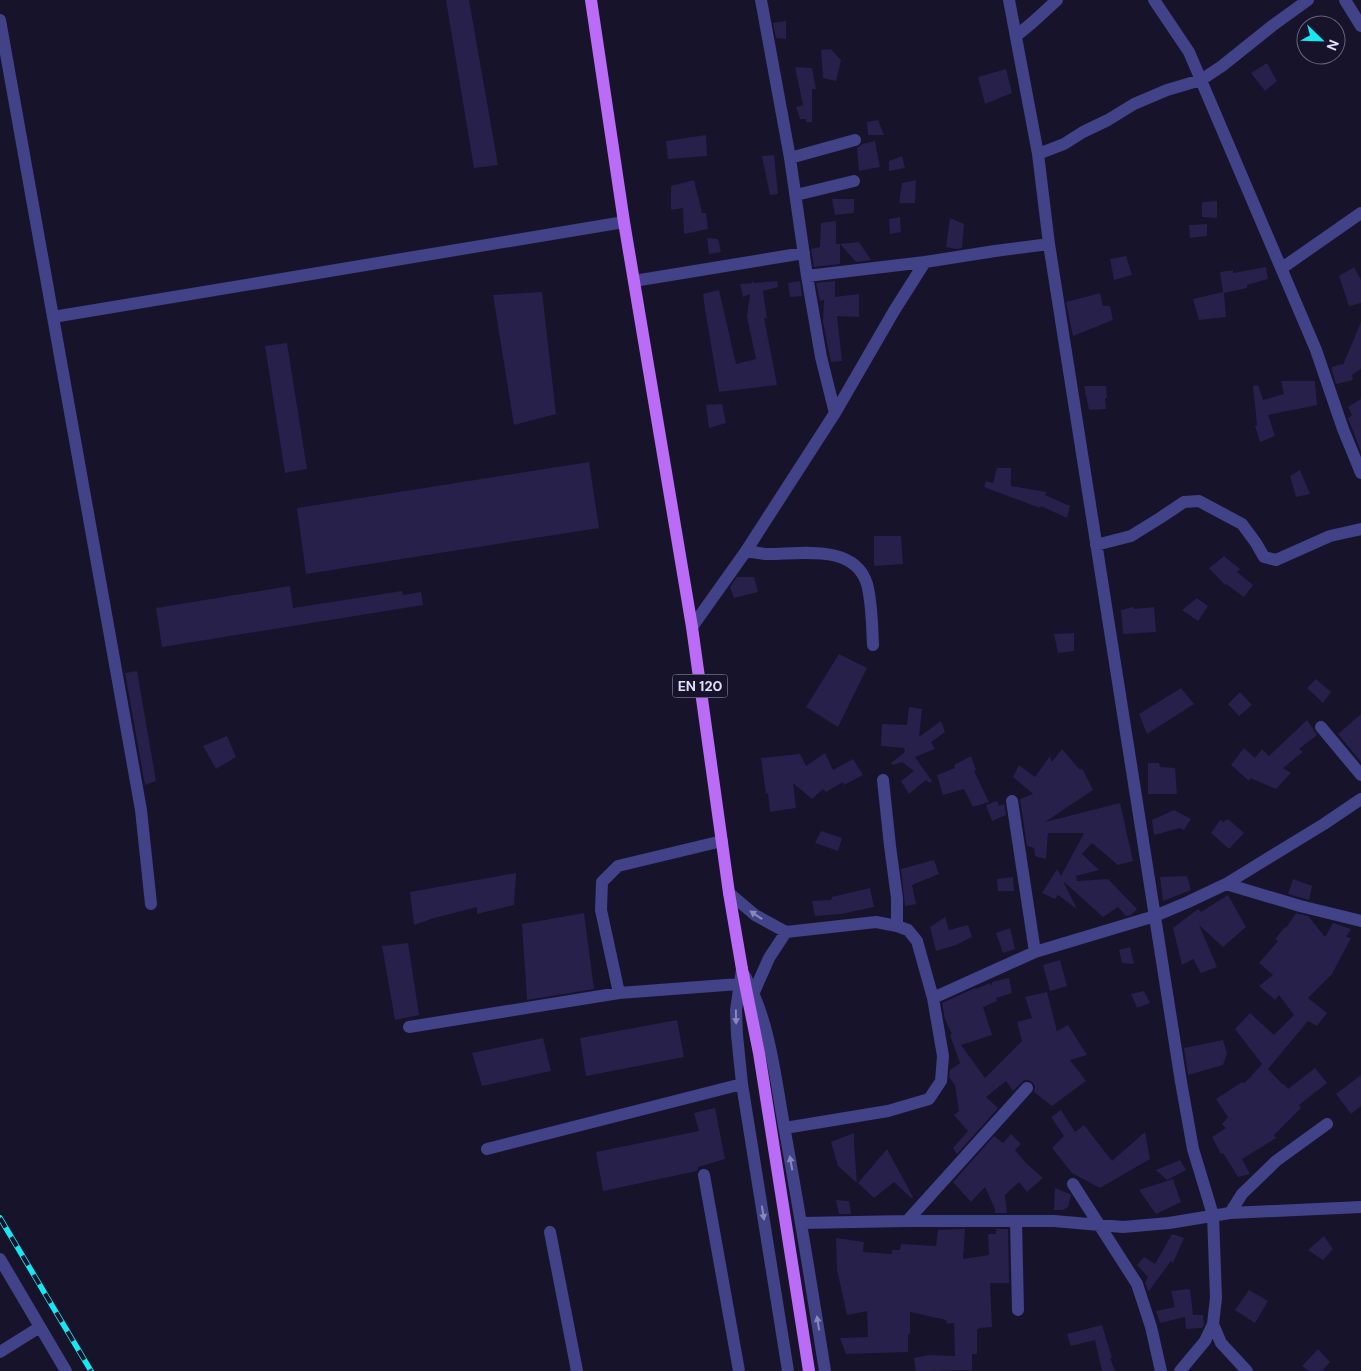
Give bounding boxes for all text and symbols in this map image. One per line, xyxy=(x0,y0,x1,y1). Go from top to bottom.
north arrow xyxy=(1296,15,1346,65)
text: N xyxy=(1323,37,1343,53)
road number: EN 120 xyxy=(672,674,728,698)
one-way arrow xyxy=(749,910,763,919)
one-way arrow xyxy=(732,1010,740,1026)
one-way arrow xyxy=(786,1154,794,1170)
one-way arrow xyxy=(759,1205,767,1221)
one-way arrow xyxy=(813,1315,821,1331)

